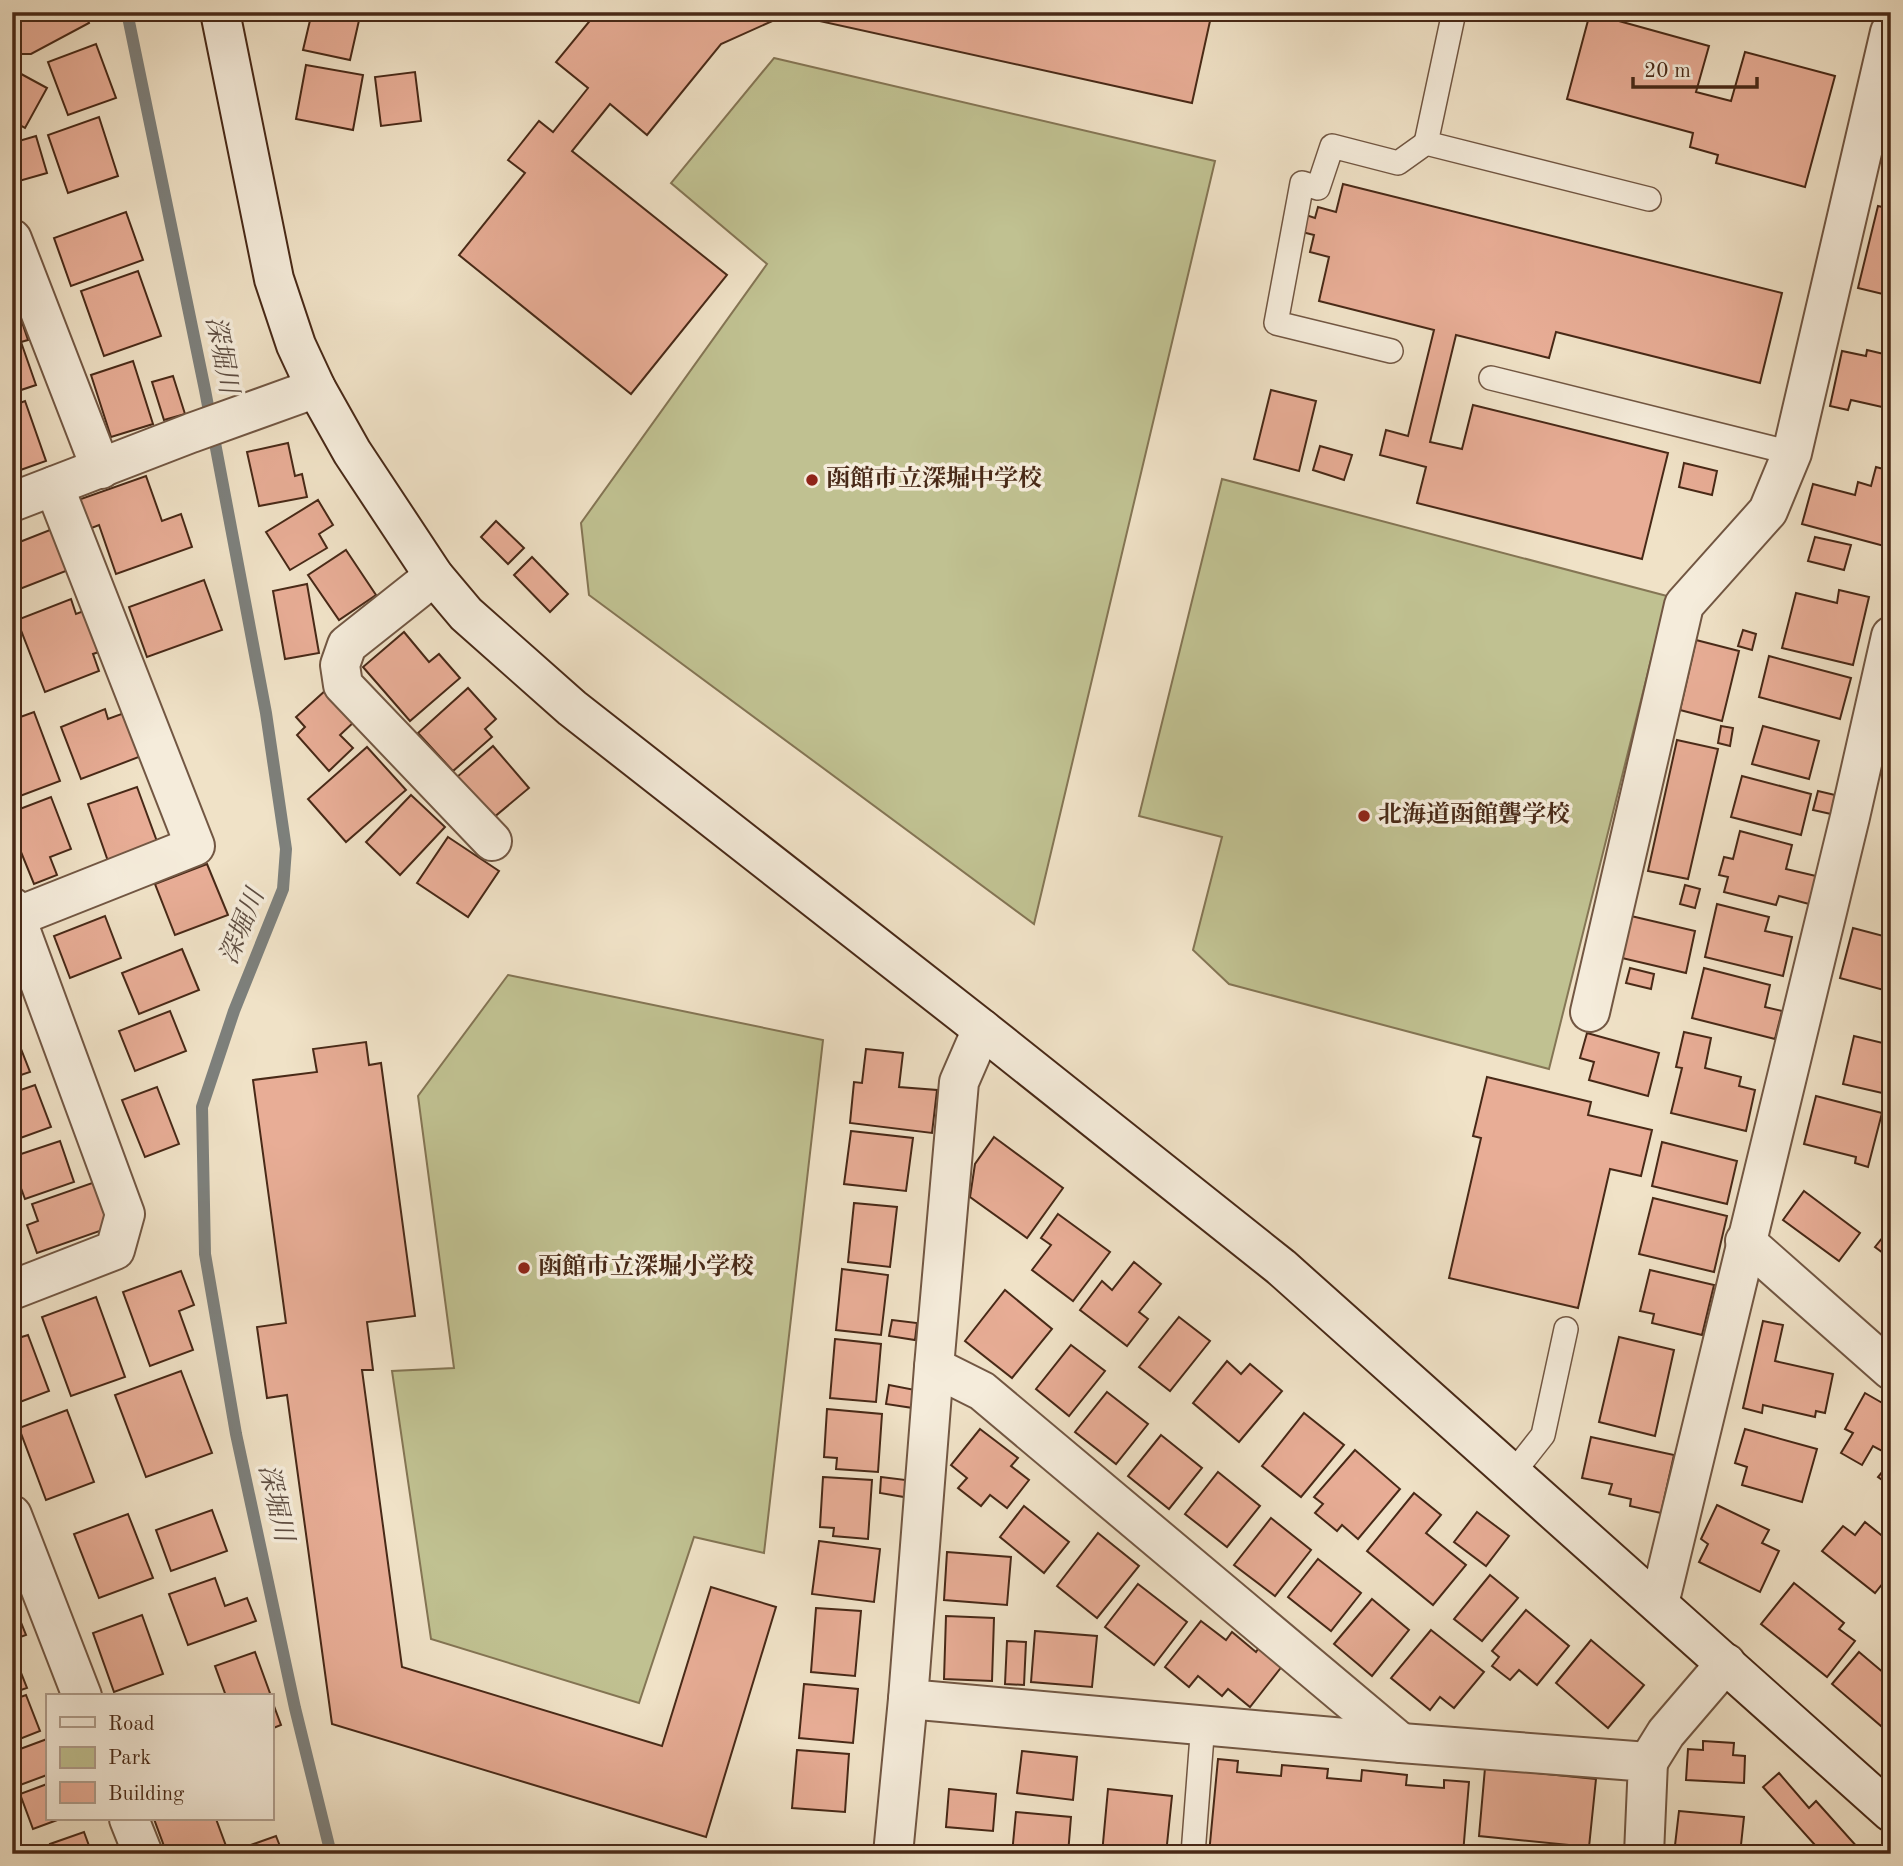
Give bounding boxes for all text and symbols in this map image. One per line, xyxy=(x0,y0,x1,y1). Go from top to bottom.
scale bar xyxy=(1633,46,1758,90)
text: 20 m xyxy=(1644,61,1691,82)
water label: 深堀川 xyxy=(201,314,244,399)
place label: 函館市立深堀中学校 xyxy=(826,465,1042,492)
marker: 函館市立深堀中学校 xyxy=(804,472,820,488)
place label: 北海道函館聾学校 xyxy=(1378,801,1570,828)
marker: 北海道函館聾学校 xyxy=(1356,808,1372,824)
water label: 深堀川 xyxy=(214,882,271,968)
place label: 函館市立深堀小学校 xyxy=(538,1253,754,1280)
marker: 函館市立深堀小学校 xyxy=(516,1260,532,1276)
water label: 深堀川 xyxy=(254,1462,299,1547)
legend xyxy=(46,1694,273,1820)
text: Road xyxy=(108,1714,155,1735)
text: Park xyxy=(108,1748,151,1769)
text: Building xyxy=(108,1784,185,1805)

